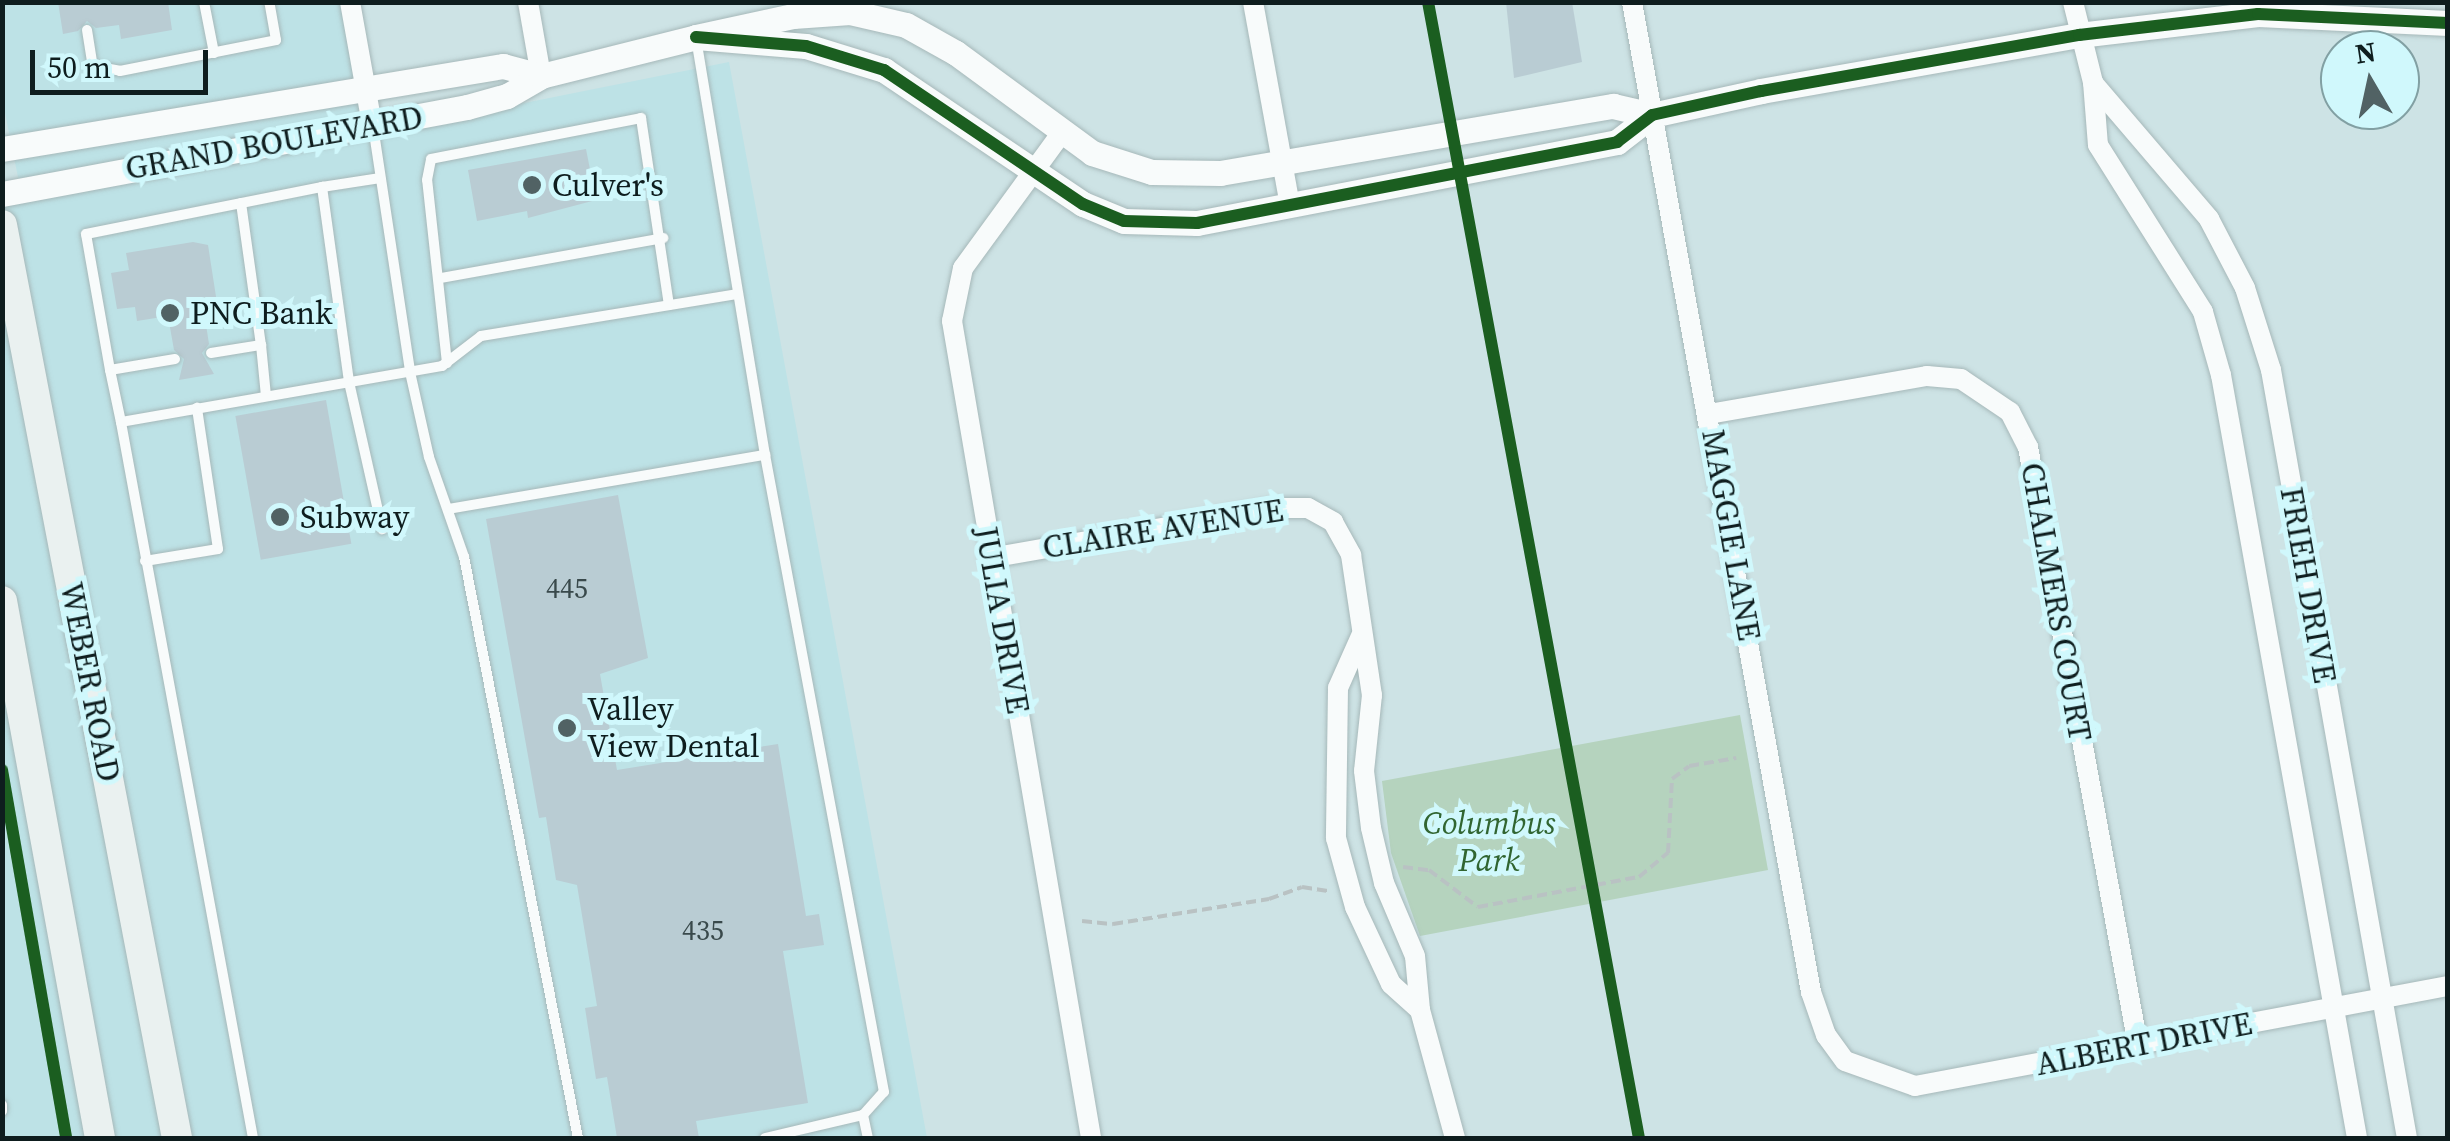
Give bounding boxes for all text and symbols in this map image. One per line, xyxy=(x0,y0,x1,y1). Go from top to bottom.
scale bar xyxy=(35,30,212,92)
north arrow xyxy=(2320,30,2420,130)
text: N xyxy=(2353,32,2379,73)
text: 50 m xyxy=(47,47,111,88)
street label: GRAND BOULEVARD xyxy=(123,98,425,188)
place label: Culver's xyxy=(552,166,664,204)
marker: Culver's xyxy=(521,174,543,196)
place label: PNC Bank xyxy=(190,294,333,332)
marker: PNC Bank xyxy=(159,302,181,324)
street label: MAGGIE LANE xyxy=(1694,426,1768,644)
street label: CHALMERS COURT xyxy=(2013,460,2099,744)
street label: FRIEH DRIVE xyxy=(2272,484,2344,686)
street label: CLAIRE AVENUE xyxy=(1040,491,1286,567)
place label: Subway xyxy=(300,498,409,536)
marker: Subway xyxy=(269,506,291,528)
street label: JULIA DRIVE xyxy=(967,524,1037,716)
house number: 445 xyxy=(546,571,588,605)
street label: WEBER ROAD xyxy=(52,579,128,785)
place label: Valley View Dental xyxy=(587,691,760,766)
marker: Valley View Dental xyxy=(556,717,578,739)
park label: Columbus Park xyxy=(1423,805,1555,880)
house number: 435 xyxy=(682,913,724,947)
street label: ALBERT DRIVE xyxy=(2032,1004,2256,1084)

